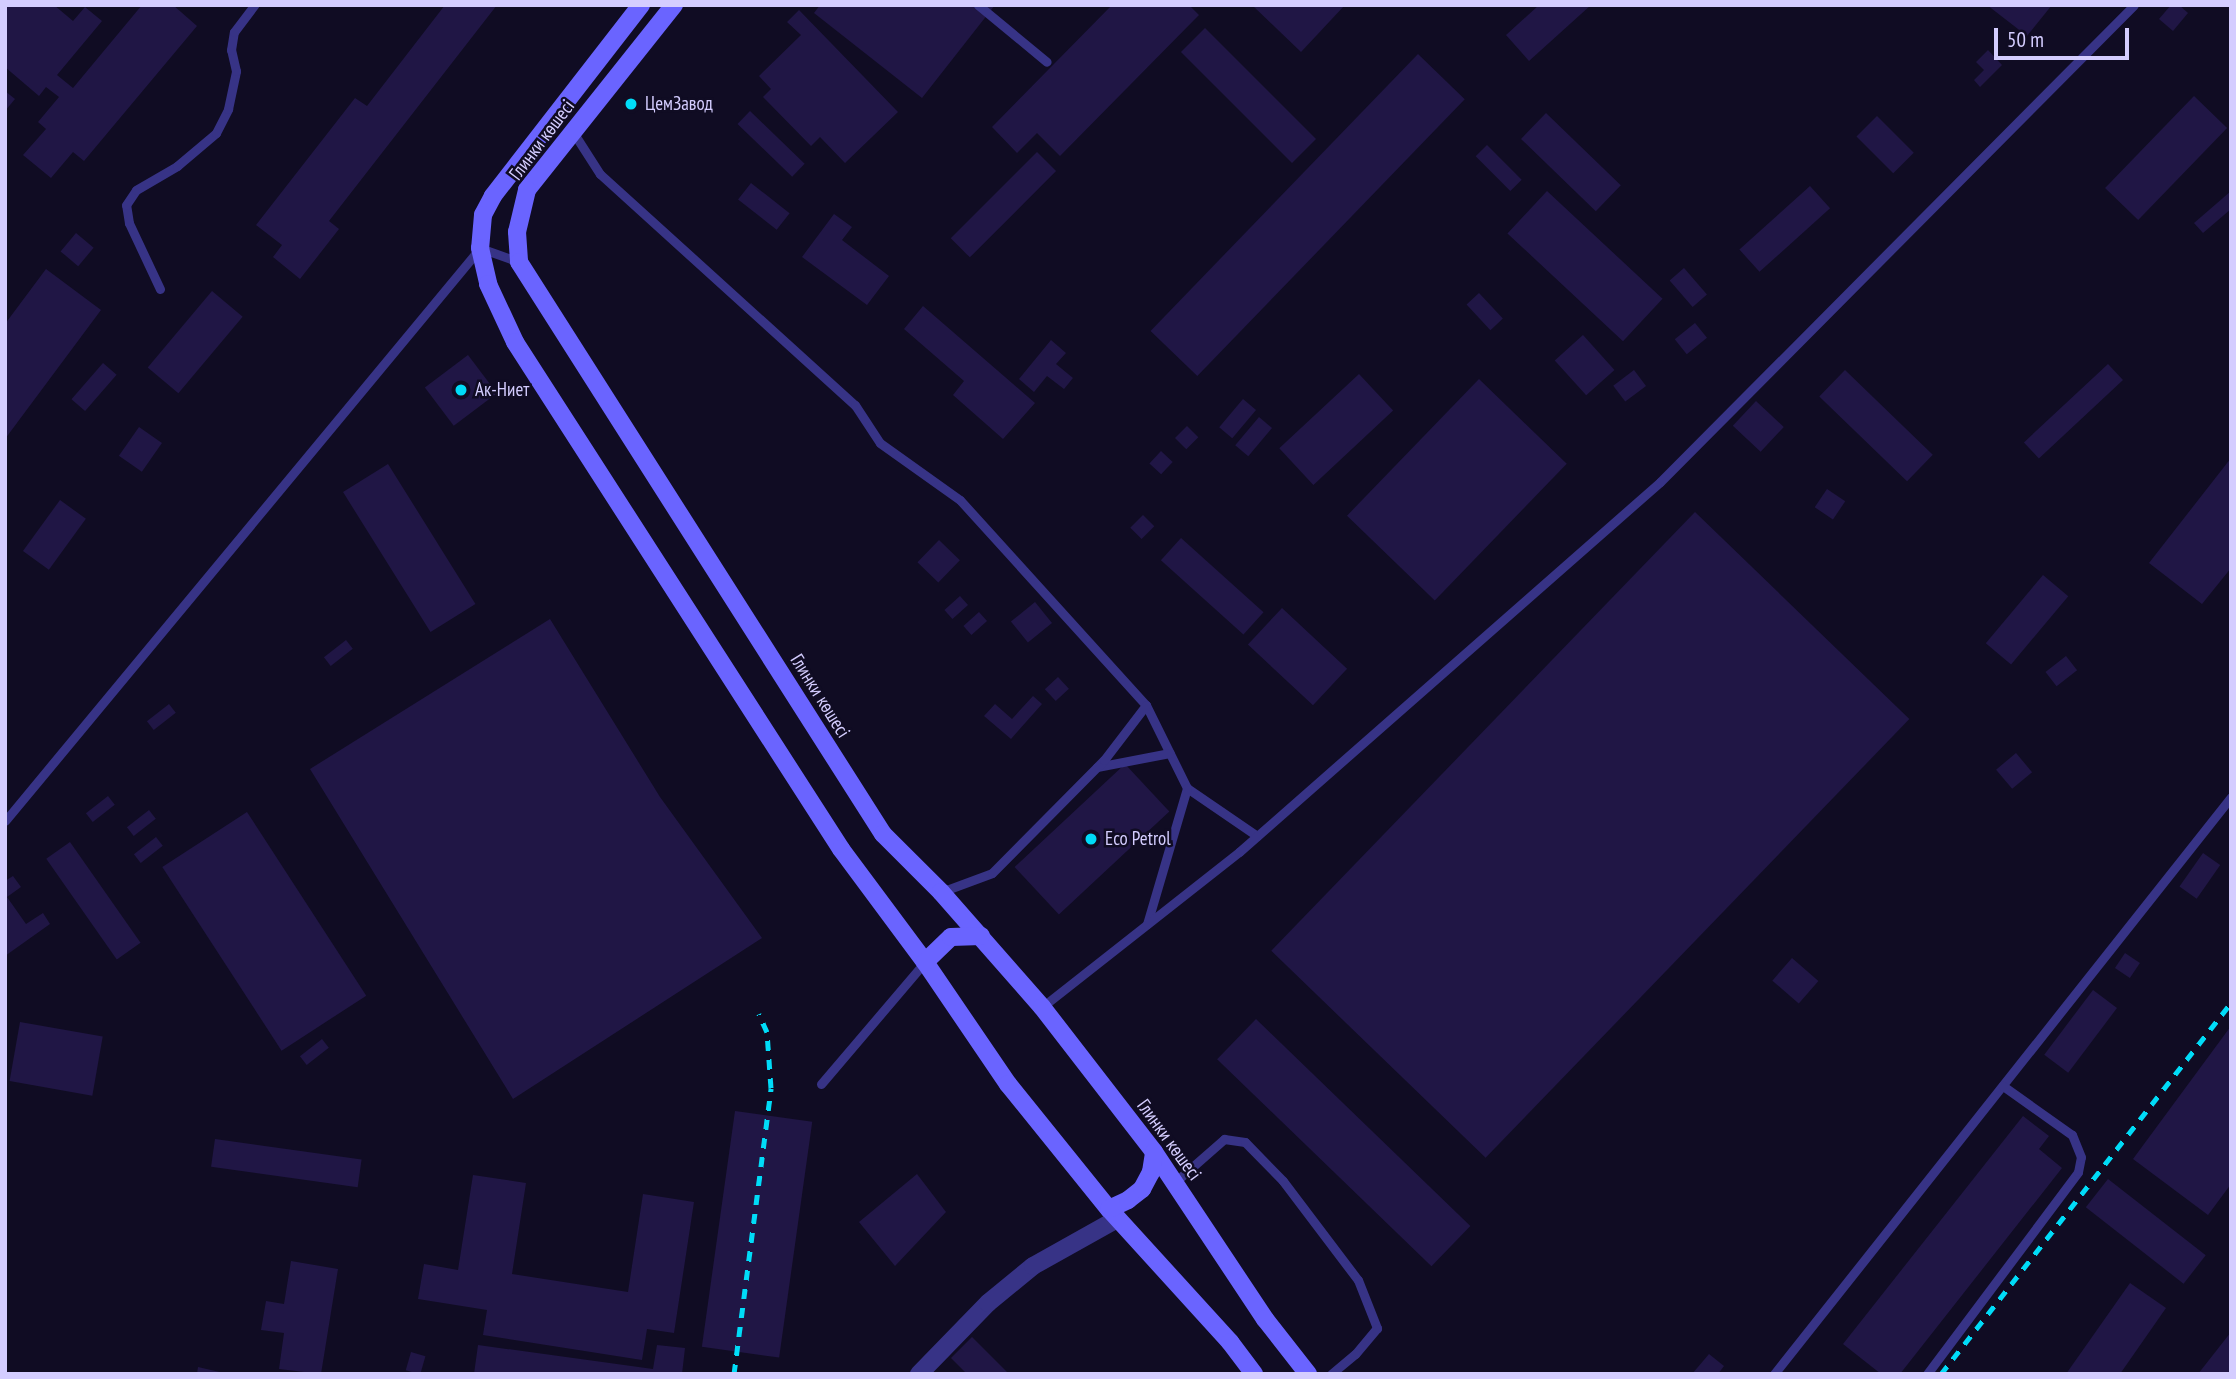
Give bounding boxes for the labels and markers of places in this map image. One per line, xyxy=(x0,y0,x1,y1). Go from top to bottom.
place label: ЦемЗавод xyxy=(645,93,713,115)
marker: ЦемЗавод xyxy=(623,96,639,112)
place label: Ак-Ниет xyxy=(475,379,529,401)
marker: Ак-Ниет xyxy=(453,382,469,398)
place label: Eco Petrol xyxy=(1105,828,1171,850)
marker: Eco Petrol xyxy=(1083,831,1099,847)

